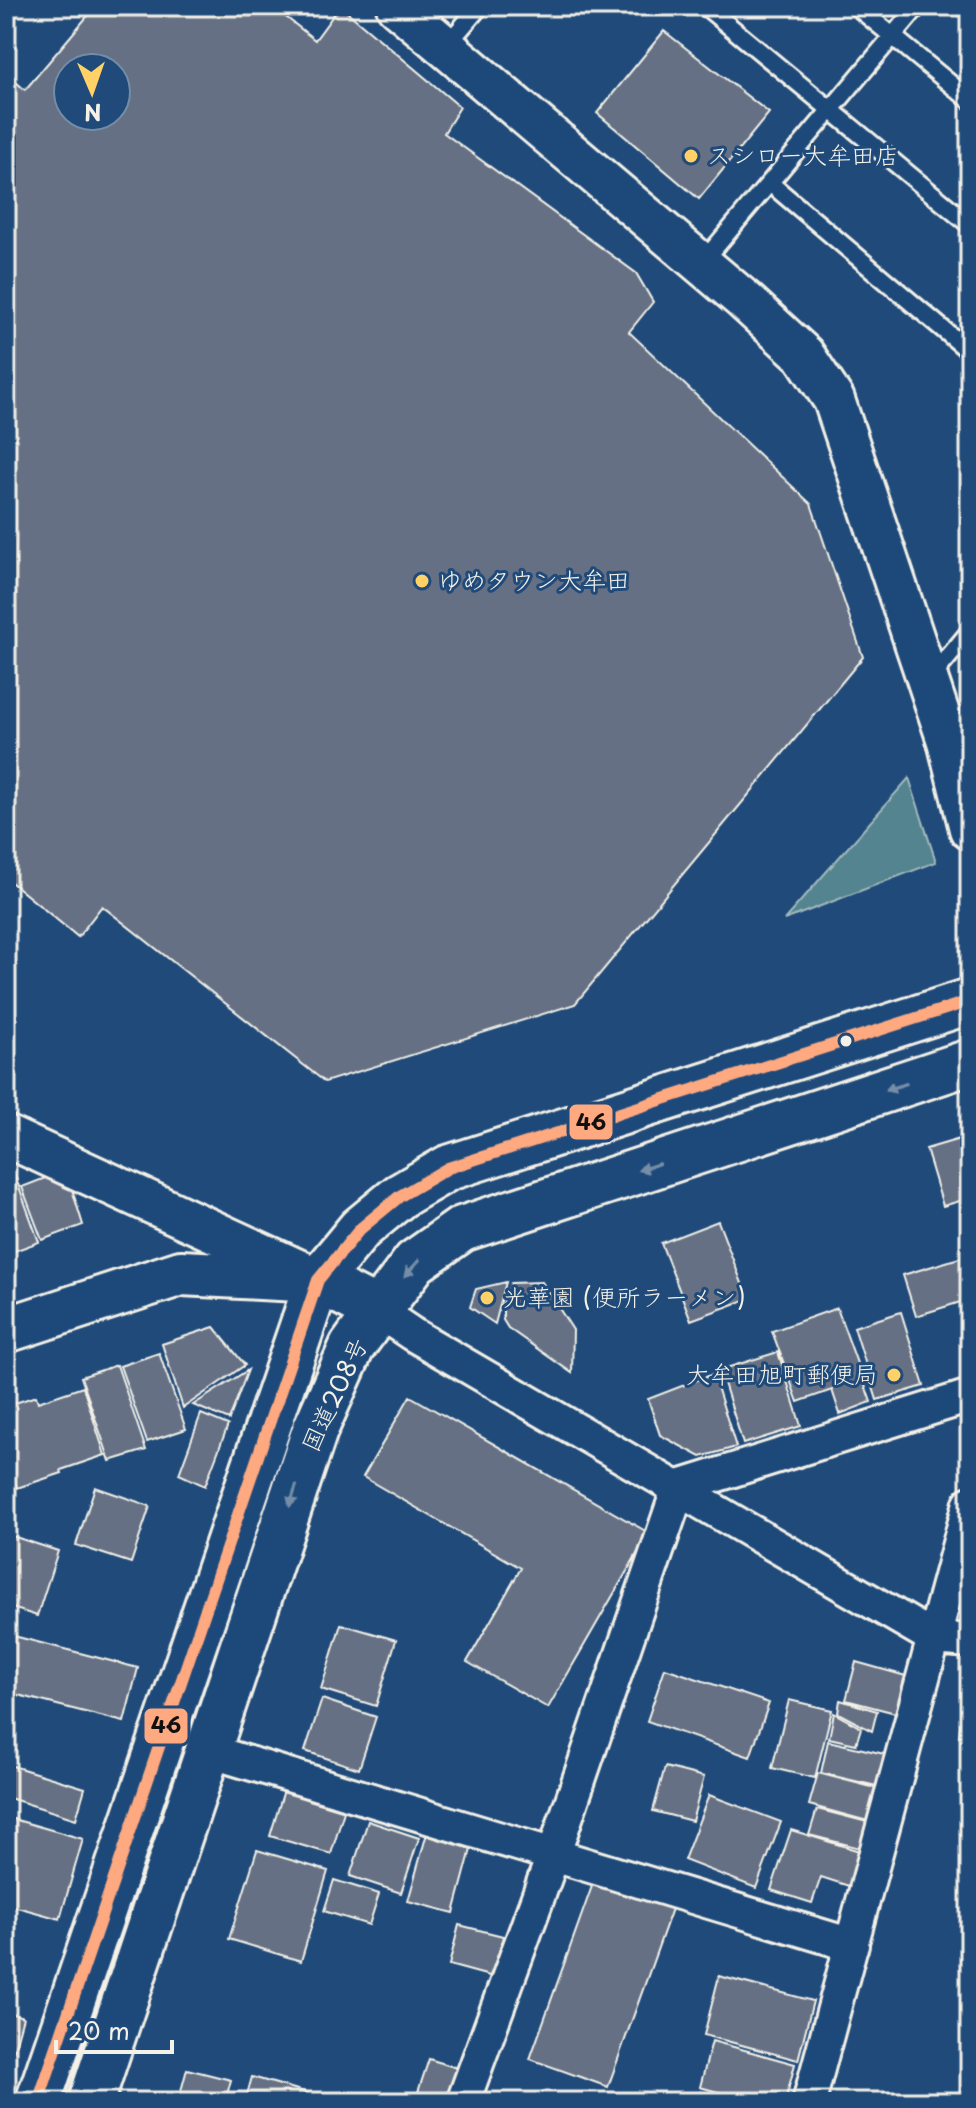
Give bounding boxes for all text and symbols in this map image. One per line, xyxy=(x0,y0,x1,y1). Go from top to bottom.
north arrow xyxy=(52,52,132,132)
text: N xyxy=(83,97,102,130)
place label: スシロー大牟田店 xyxy=(707,136,899,172)
marker: スシロー大牟田店 xyxy=(682,147,700,165)
place label: ゆめタウン大牟田 xyxy=(438,561,630,597)
marker: ゆめタウン大牟田 xyxy=(413,572,431,590)
unlabelled marker xyxy=(838,1033,854,1049)
one-way arrow xyxy=(884,1081,908,1093)
line badge: 46 xyxy=(568,1103,614,1141)
text: 46 xyxy=(576,1104,606,1137)
one-way arrow xyxy=(636,1162,660,1174)
one-way arrow xyxy=(404,1258,422,1277)
place label: 光華園 (便所ラーメン) xyxy=(503,1278,746,1314)
marker: 光華園 (便所ラーメン) xyxy=(478,1289,496,1307)
street label: 国道208号 xyxy=(291,1331,375,1457)
place label: 大牟田旭町郵便局 xyxy=(686,1355,878,1391)
marker: 大牟田旭町郵便局 xyxy=(885,1366,903,1384)
one-way arrow xyxy=(286,1484,299,1508)
line badge: 46 xyxy=(143,1707,189,1745)
text: 46 xyxy=(151,1707,181,1740)
scale bar xyxy=(56,2004,172,2054)
text: 20 m xyxy=(68,2012,130,2048)

